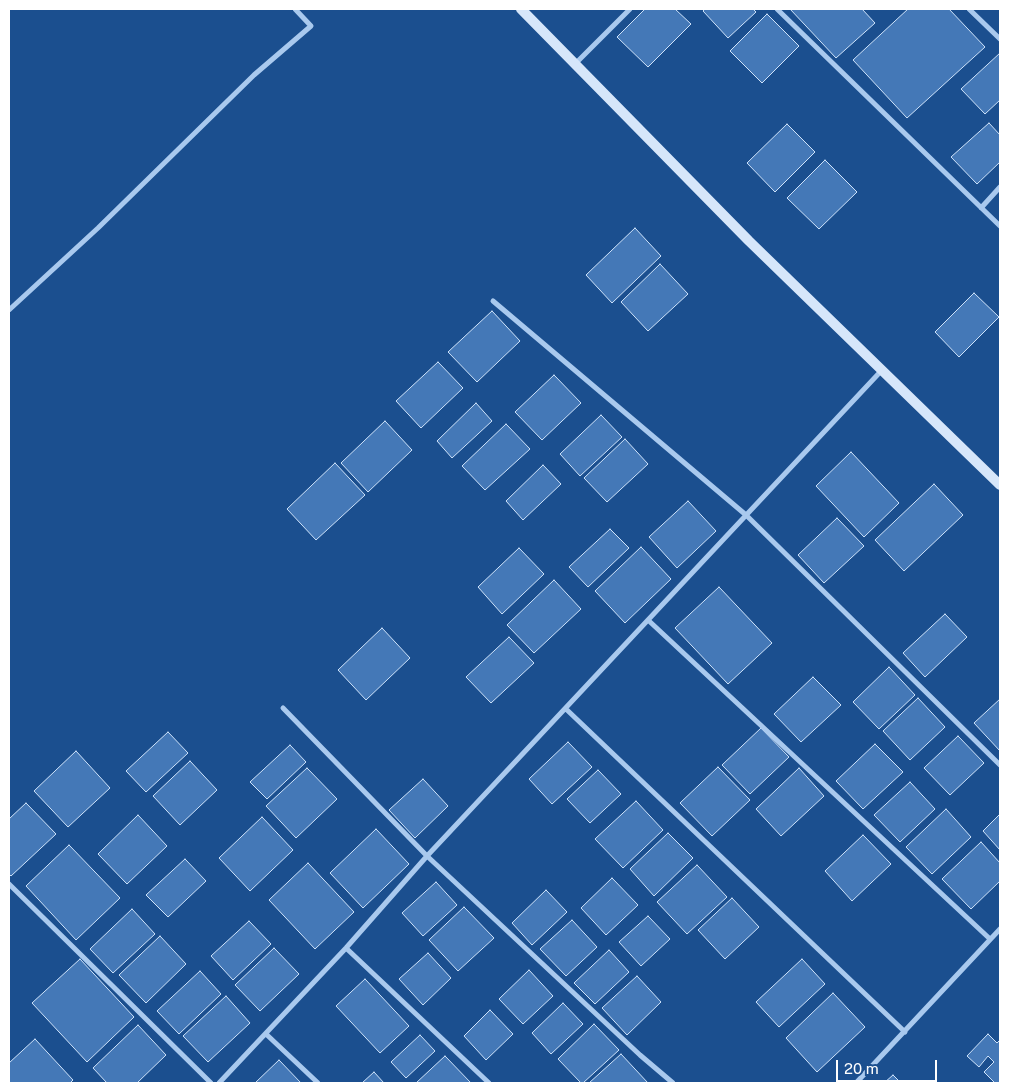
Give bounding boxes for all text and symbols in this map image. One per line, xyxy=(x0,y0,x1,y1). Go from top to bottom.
scale bar xyxy=(839,1050,940,1082)
text: 20 m xyxy=(844,1060,879,1077)

